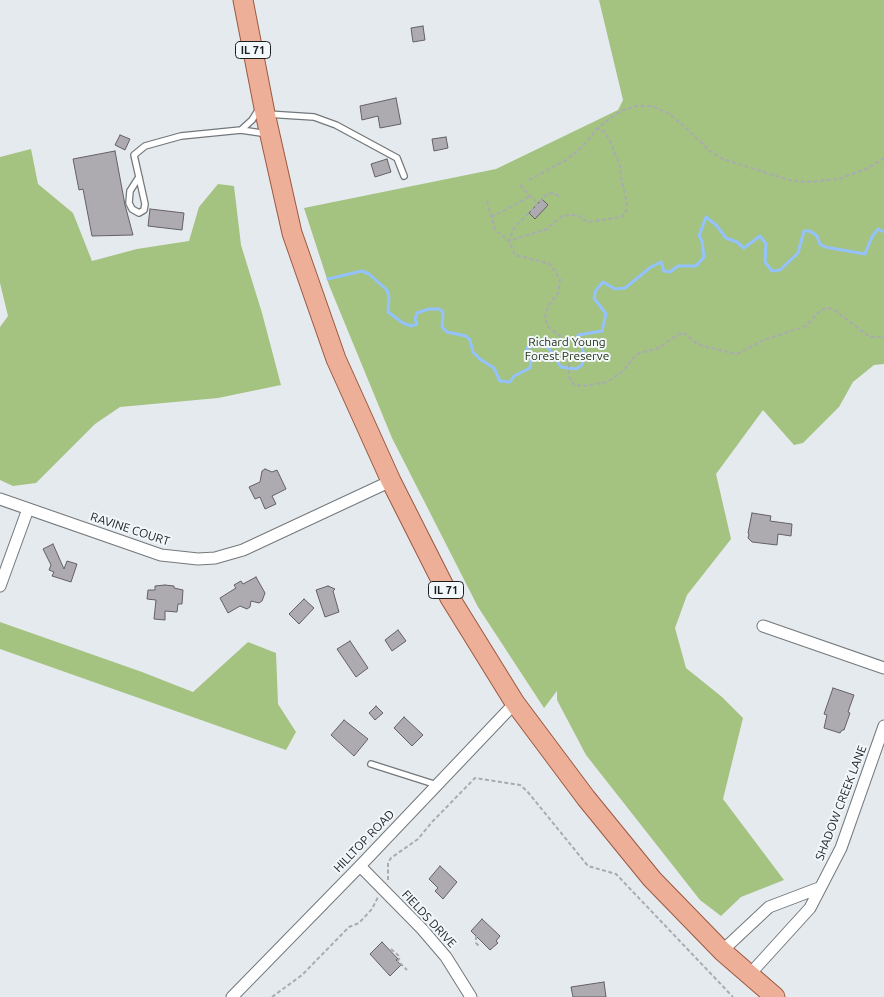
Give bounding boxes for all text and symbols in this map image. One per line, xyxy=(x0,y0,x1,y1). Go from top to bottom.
road number: IL 71 xyxy=(236,42,270,58)
park label: Richard Young Forest Preserve xyxy=(525,335,609,363)
street label: RAVINE COURT xyxy=(88,509,172,549)
road number: IL 71 xyxy=(428,582,464,598)
street label: SHADOW CREEK LANE xyxy=(812,743,870,863)
street label: HILLTOP ROAD xyxy=(331,807,397,875)
street label: FIELDS DRIVE xyxy=(399,887,459,951)

